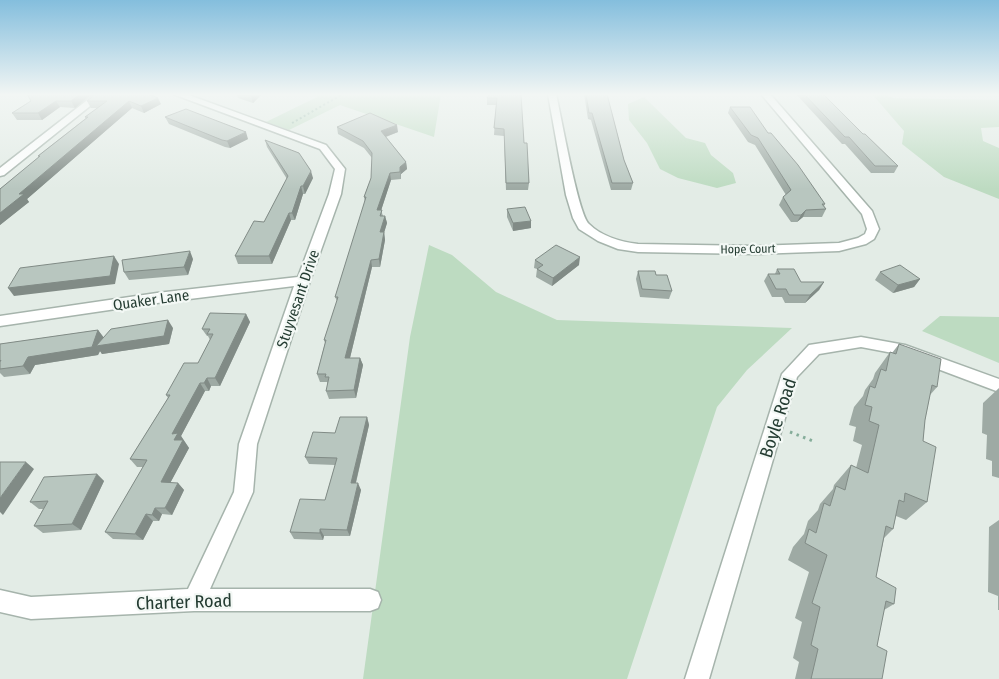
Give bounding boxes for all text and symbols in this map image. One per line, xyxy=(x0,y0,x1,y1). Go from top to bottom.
street label: Hope Court xyxy=(720,242,776,256)
street label: Stuyvesant Drive xyxy=(273,248,323,350)
street label: Quaker Lane xyxy=(112,286,190,314)
street label: Boyle Road xyxy=(755,375,801,461)
street label: Charter Road xyxy=(136,589,232,615)

